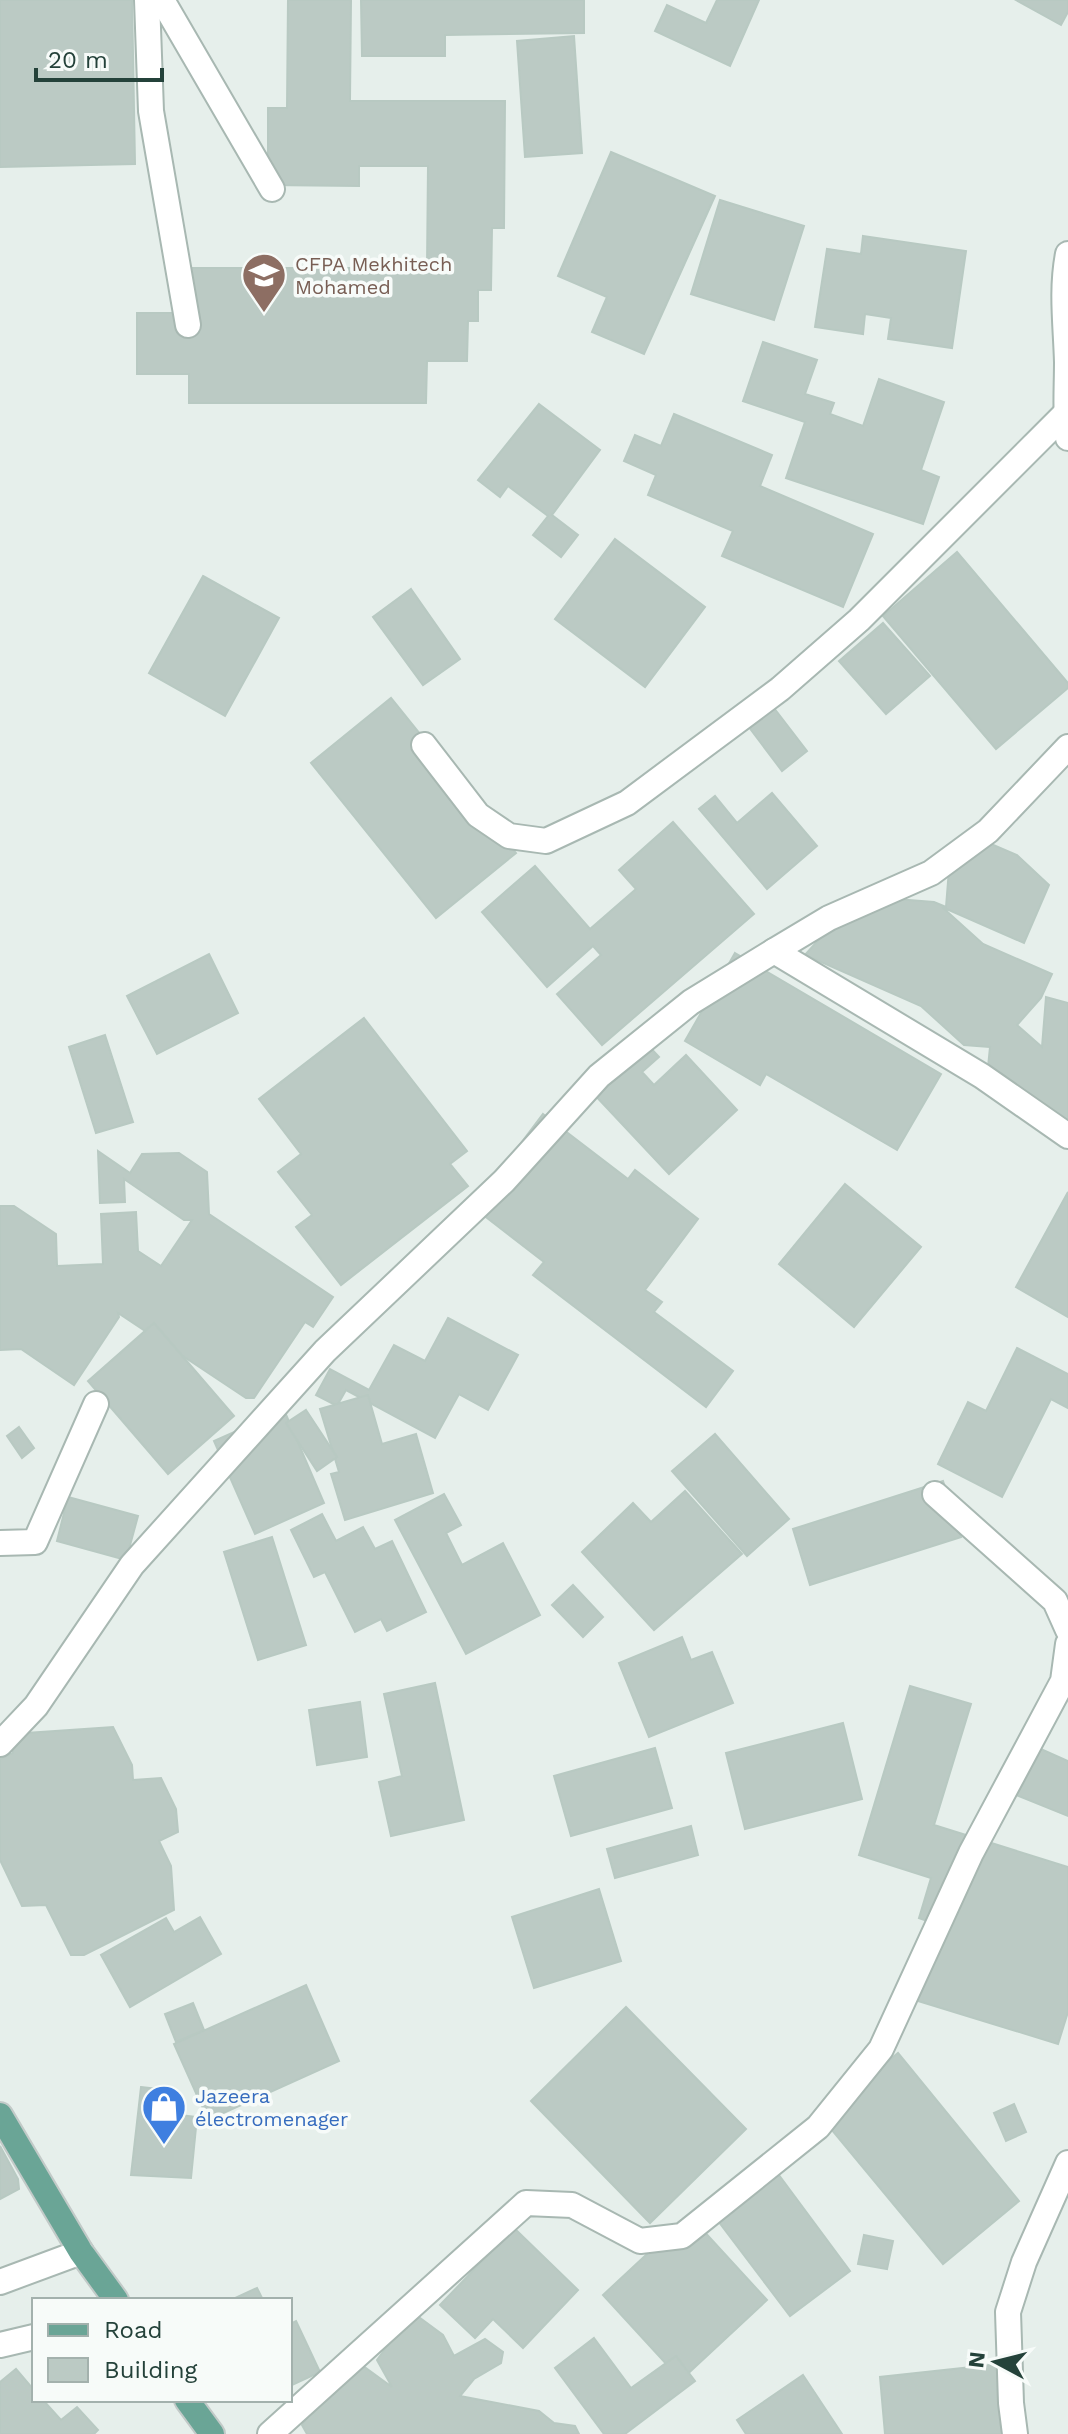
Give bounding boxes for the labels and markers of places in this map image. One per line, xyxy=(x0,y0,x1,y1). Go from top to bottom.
school or university icon: CFPA Mekhitech Mohamed xyxy=(240,251,288,314)
place label: CFPA Mekhitech Mohamed xyxy=(295,252,452,299)
shop icon: Jazeera électromenager xyxy=(140,2083,188,2146)
place label: Jazeera électromenager xyxy=(195,2084,348,2131)

